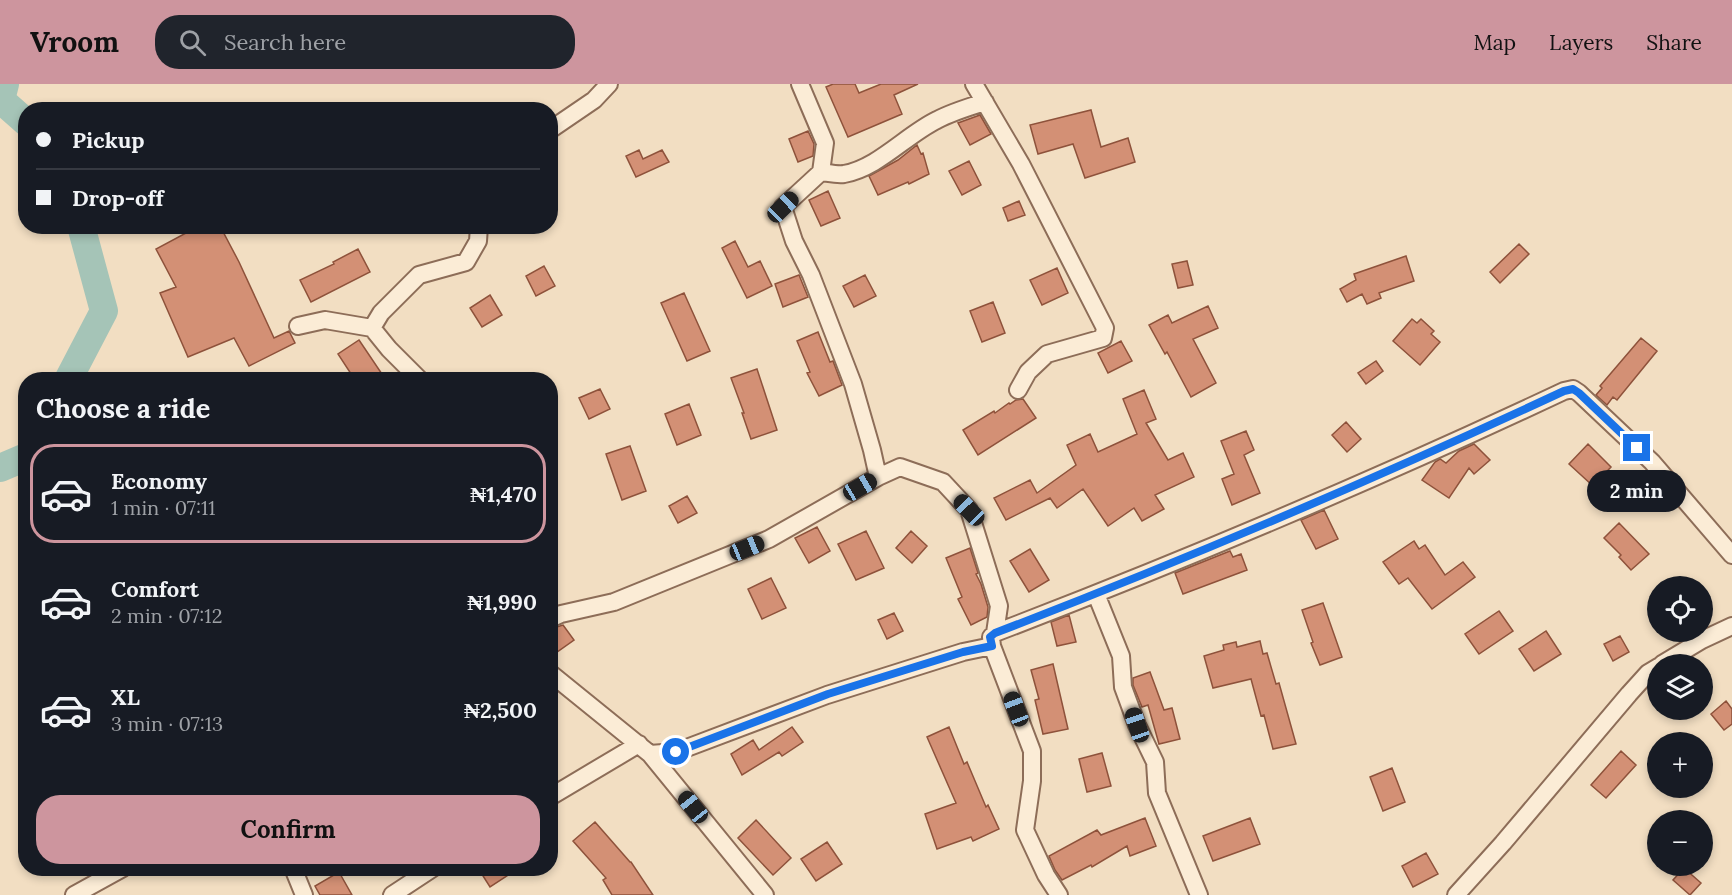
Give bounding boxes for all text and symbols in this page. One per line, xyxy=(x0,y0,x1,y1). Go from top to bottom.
search box xyxy=(155,15,575,69)
text: Vroom xyxy=(30,24,119,60)
icon: search xyxy=(176,26,209,59)
text: Search here xyxy=(224,28,346,56)
text: Map xyxy=(1473,29,1516,56)
text: Layers xyxy=(1549,29,1613,56)
text: Share xyxy=(1646,29,1702,56)
text: Pickup xyxy=(72,126,145,154)
text: Drop-off xyxy=(72,184,164,212)
car xyxy=(764,188,802,226)
text: Choose a ride xyxy=(36,391,210,425)
route end xyxy=(1623,434,1650,461)
icon: car xyxy=(39,467,93,521)
text: Economy xyxy=(111,467,207,495)
callout: 2 min xyxy=(1588,469,1686,511)
car xyxy=(840,470,880,504)
text: 2 min xyxy=(1610,478,1663,503)
text: ₦1,470 xyxy=(470,480,537,508)
car xyxy=(950,491,988,529)
text: 1 min · 07:11 xyxy=(111,495,215,520)
car xyxy=(727,533,767,563)
icon: car xyxy=(39,575,93,629)
text: Comfort xyxy=(111,575,199,603)
map controls xyxy=(1647,576,1713,876)
button: locate xyxy=(1647,576,1713,642)
text: ₦1,990 xyxy=(467,588,537,616)
text: 2 min · 07:12 xyxy=(111,603,222,628)
button: layers xyxy=(1647,654,1713,720)
icon: car xyxy=(39,683,93,737)
text: XL xyxy=(111,683,140,711)
car xyxy=(1001,689,1031,729)
text: ₦2,500 xyxy=(464,696,537,724)
car xyxy=(1123,705,1151,745)
text: 3 min · 07:13 xyxy=(111,711,223,736)
button: + xyxy=(1647,732,1713,798)
route start xyxy=(662,738,689,765)
car xyxy=(675,787,711,827)
button: Confirm xyxy=(36,795,540,864)
button: − xyxy=(1647,810,1713,876)

